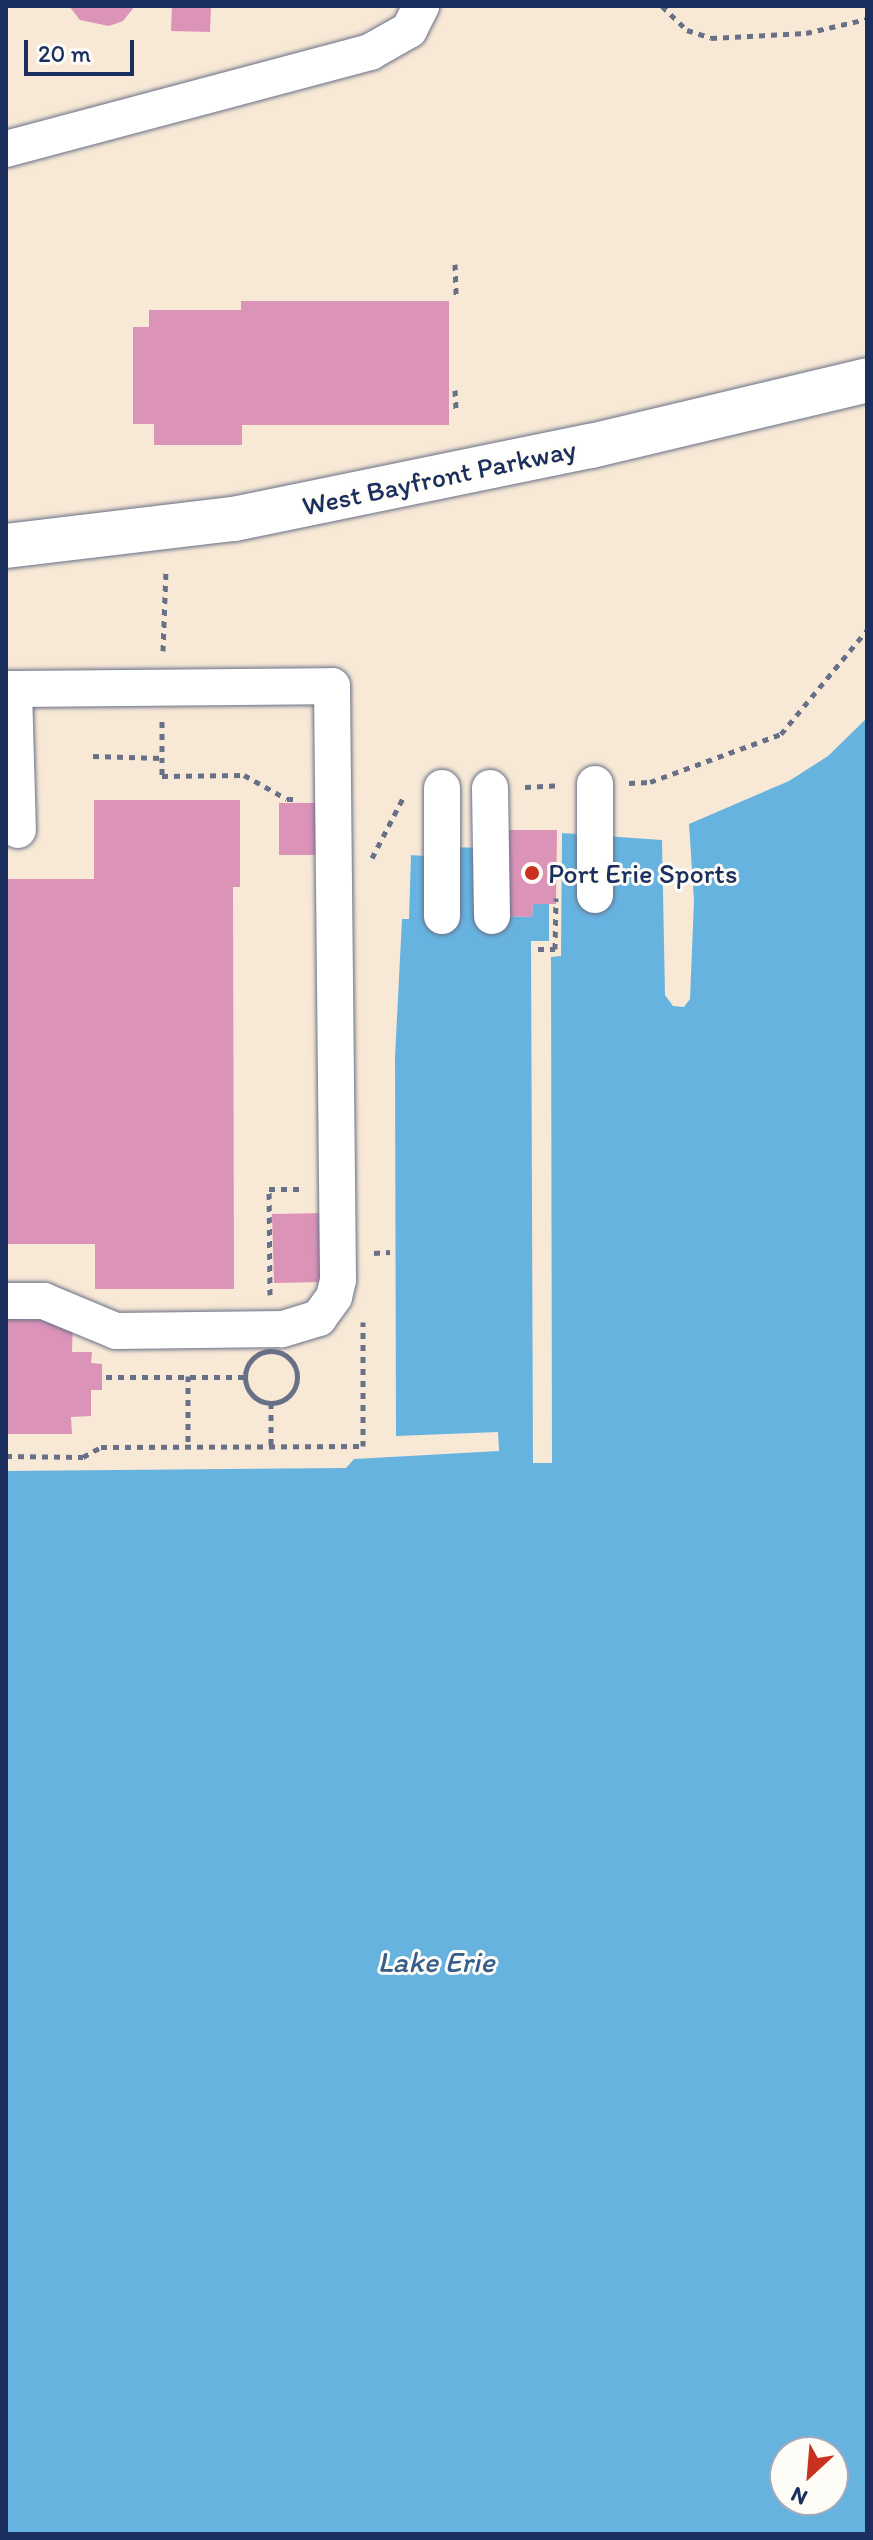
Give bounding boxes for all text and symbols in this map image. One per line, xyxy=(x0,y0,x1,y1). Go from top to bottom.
scale bar xyxy=(28,24,138,74)
text: 20 m xyxy=(38,39,91,68)
street label: West Bayfront Parkway xyxy=(298,431,580,523)
place label: Port Erie Sports xyxy=(548,856,737,890)
marker: Port Erie Sports xyxy=(523,864,541,882)
water label: Lake Erie xyxy=(377,1944,495,1980)
north arrow xyxy=(769,2436,849,2516)
text: N xyxy=(787,2481,812,2512)

